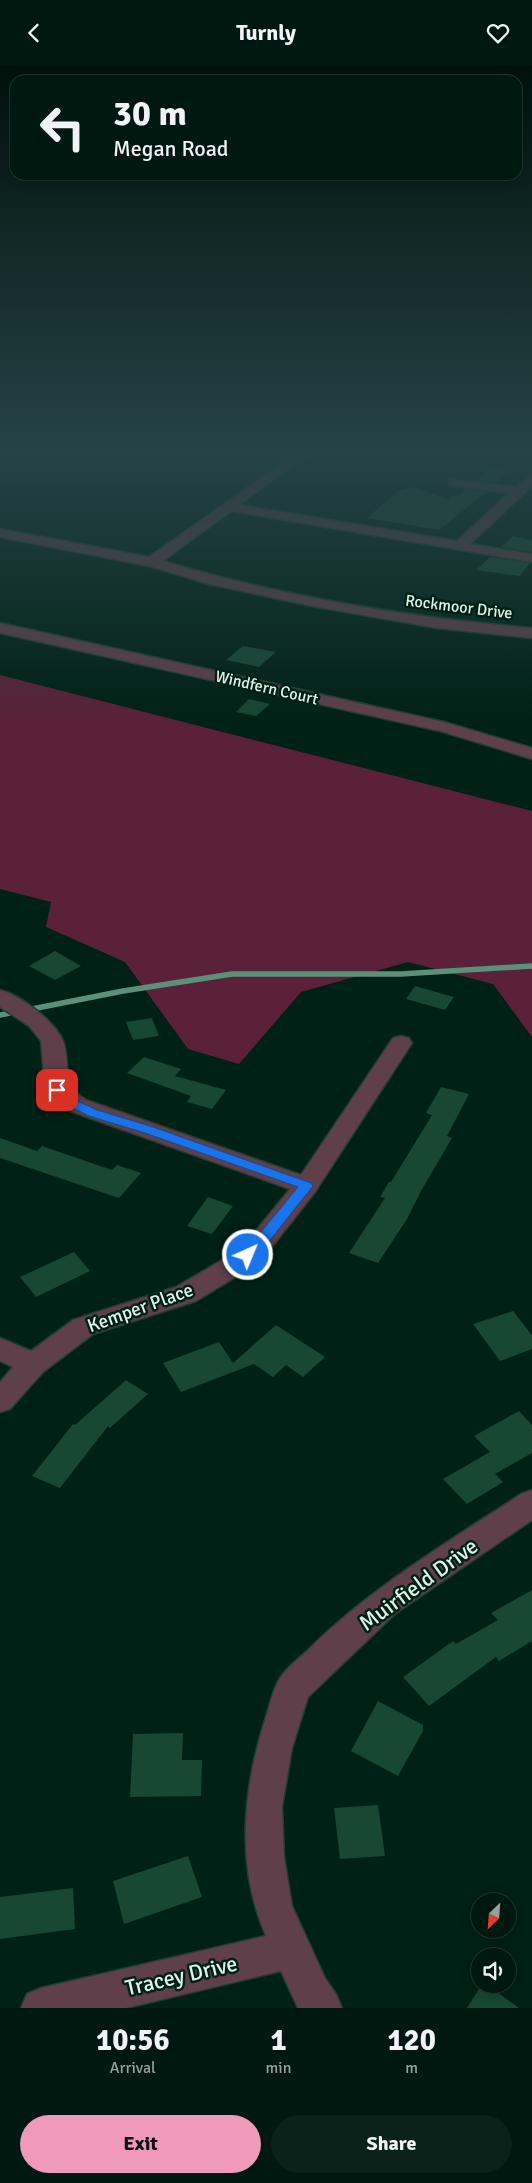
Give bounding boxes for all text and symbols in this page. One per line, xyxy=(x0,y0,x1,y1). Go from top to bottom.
icon: back xyxy=(20,19,48,47)
text: Turnly xyxy=(236,19,296,46)
icon: heart xyxy=(484,19,512,47)
text: 30 m xyxy=(113,92,187,135)
icon: left xyxy=(30,95,95,160)
text: Megan Road xyxy=(113,135,228,162)
street label: Rockmoor Drive xyxy=(404,590,514,623)
street label: Windfern Court xyxy=(213,666,321,710)
pin xyxy=(36,1069,78,1111)
icon: arrive xyxy=(43,1076,71,1104)
position arrow xyxy=(221,1228,273,1280)
street label: Kemper Place xyxy=(84,1278,196,1338)
street label: Muirfield Drive xyxy=(354,1532,483,1637)
north arrow xyxy=(471,1893,516,1937)
map controls xyxy=(471,1893,516,1993)
button: sound xyxy=(471,1948,516,1993)
street label: Tracey Drive xyxy=(122,1950,240,2001)
text: 10:56 xyxy=(96,2022,170,2059)
text: 1 xyxy=(270,2022,287,2059)
text: 120 xyxy=(387,2022,436,2059)
text: Arrival xyxy=(110,2058,156,2078)
text: min xyxy=(266,2058,291,2078)
text: m xyxy=(405,2058,418,2078)
button: Exit xyxy=(20,2115,261,2173)
button: Share xyxy=(271,2115,512,2173)

